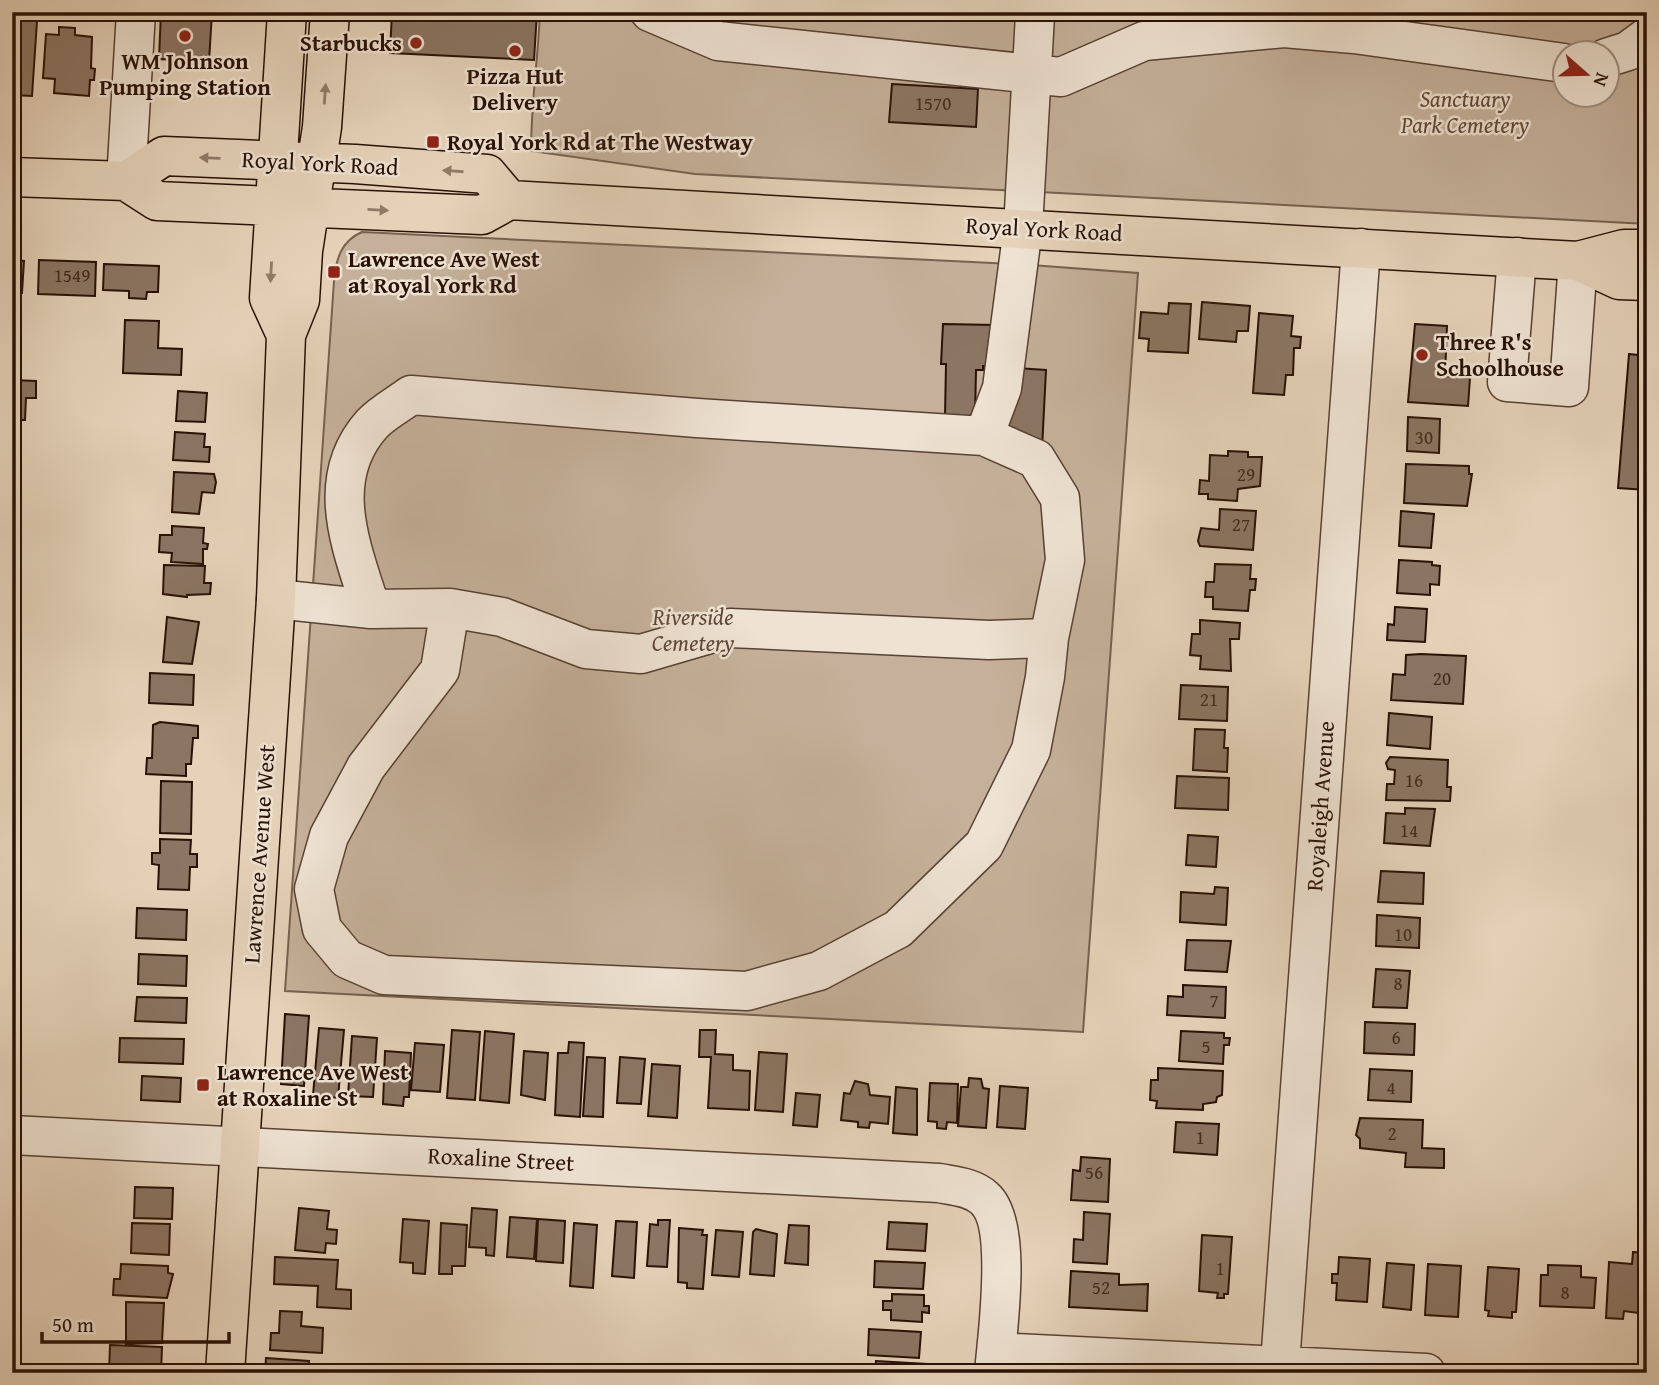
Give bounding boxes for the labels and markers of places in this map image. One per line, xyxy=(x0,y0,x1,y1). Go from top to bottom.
place label: Starbucks xyxy=(300,26,402,59)
marker: WM Johnson Pumping Station xyxy=(177,28,193,44)
marker: Starbucks xyxy=(408,35,424,51)
marker: Pizza Hut Delivery xyxy=(507,43,523,59)
place label: WM Johnson Pumping Station xyxy=(99,44,271,103)
place label: Pizza Hut Delivery xyxy=(466,59,564,118)
place label: Royal York Rd at The Westway xyxy=(447,125,753,158)
marker: Royal York Rd at The Westway xyxy=(425,134,441,150)
place label: Lawrence Ave West at Royal York Rd xyxy=(348,242,540,301)
marker: Lawrence Ave West at Royal York Rd xyxy=(326,264,342,280)
place label: Three R's Schoolhouse xyxy=(1436,325,1564,384)
marker: Three R's Schoolhouse xyxy=(1414,347,1430,363)
place label: Lawrence Ave West at Roxaline St xyxy=(217,1055,409,1114)
marker: Lawrence Ave West at Roxaline St xyxy=(195,1077,211,1093)

